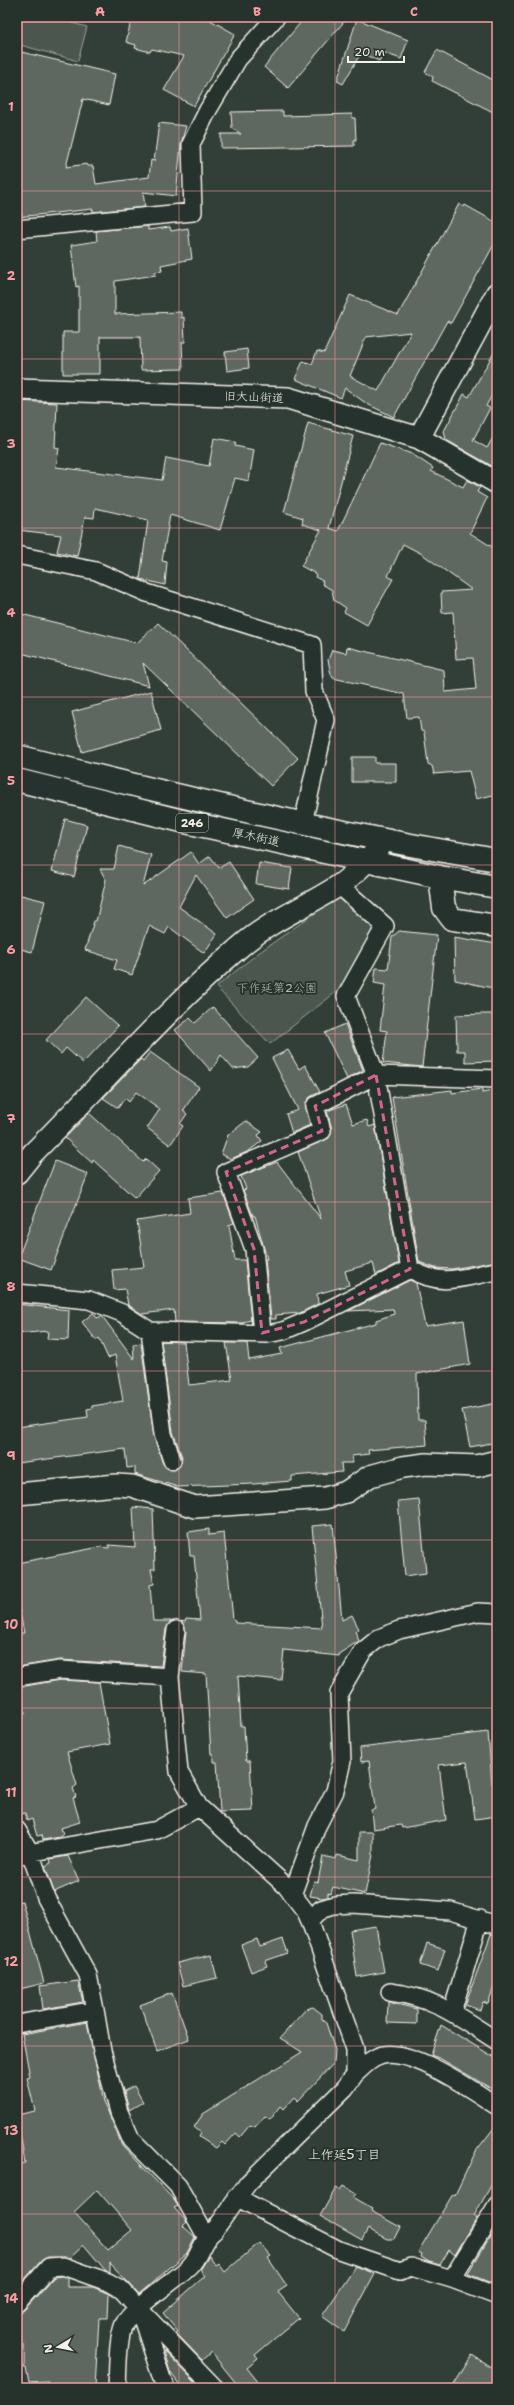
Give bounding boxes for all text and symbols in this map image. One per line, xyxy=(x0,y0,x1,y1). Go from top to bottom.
text: A xyxy=(95,3,105,20)
text: B xyxy=(253,3,261,20)
text: C xyxy=(410,3,418,20)
scale bar xyxy=(348,38,404,64)
text: 20 m xyxy=(354,44,385,60)
text: 1 xyxy=(8,98,14,115)
text: 2 xyxy=(6,267,16,284)
street label: 旧大山街道 xyxy=(224,388,284,406)
text: 3 xyxy=(6,435,16,452)
text: 4 xyxy=(6,604,16,621)
text: 5 xyxy=(7,772,15,789)
road number: 246 xyxy=(176,814,208,832)
street label: 厚木街道 xyxy=(231,824,281,850)
text: 6 xyxy=(6,941,16,958)
park label: 下作延第2公園 xyxy=(237,980,317,996)
text: 7 xyxy=(6,1110,16,1127)
text: 8 xyxy=(6,1278,16,1295)
text: 9 xyxy=(6,1447,16,1464)
text: 10 xyxy=(4,1616,18,1633)
text: 11 xyxy=(5,1784,17,1801)
text: 12 xyxy=(4,1953,18,1970)
text: 13 xyxy=(4,2122,18,2139)
district label: 上作延5丁目 xyxy=(308,2146,380,2163)
text: 14 xyxy=(4,2290,18,2307)
north arrow xyxy=(38,2327,78,2367)
text: N xyxy=(40,2343,57,2354)

